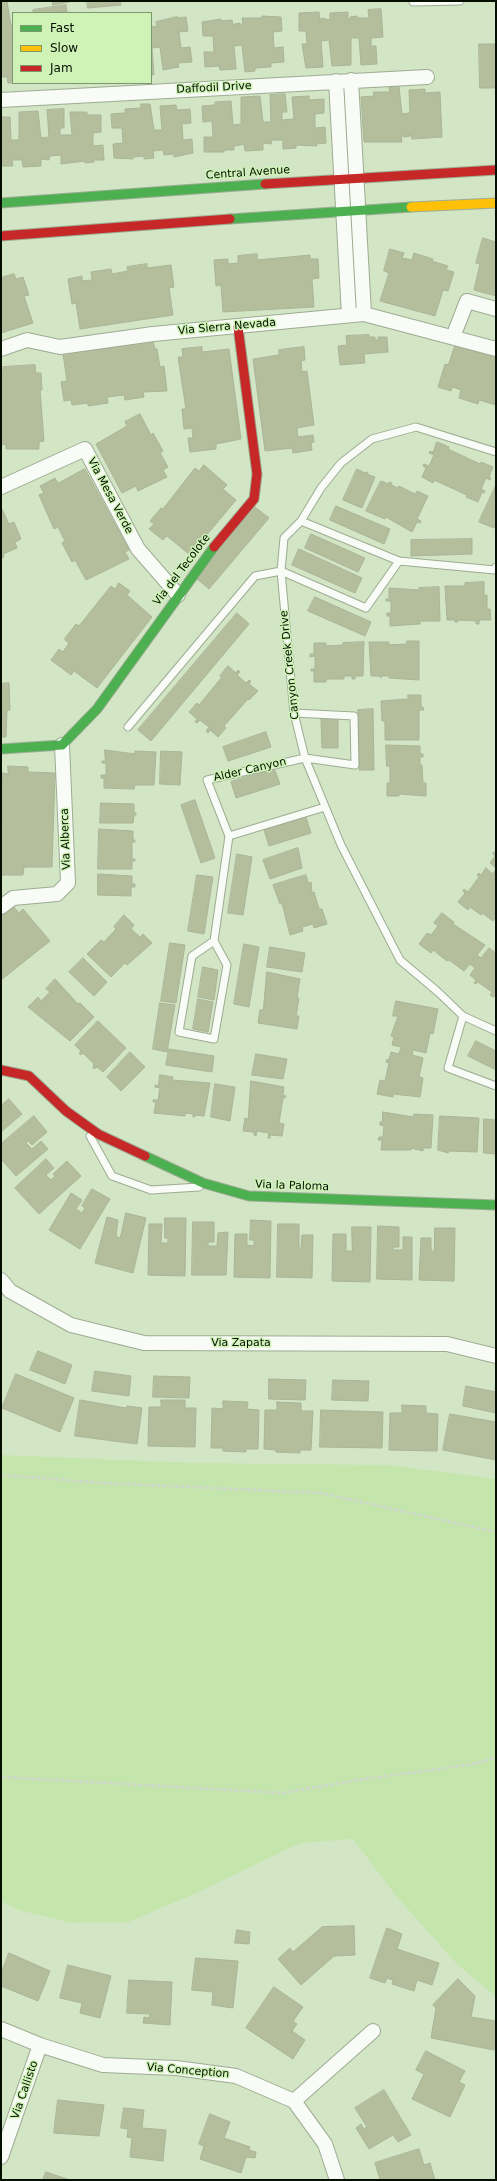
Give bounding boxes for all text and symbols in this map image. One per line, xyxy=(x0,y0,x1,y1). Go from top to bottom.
legend xyxy=(12,12,152,84)
text: Fast xyxy=(50,21,74,35)
text: Slow xyxy=(50,41,78,55)
text: Jam xyxy=(50,61,73,75)
street label: Daffodil Drive xyxy=(176,79,252,97)
street label: Central Avenue xyxy=(205,163,291,183)
street label: Via Sierra Nevada xyxy=(177,316,277,338)
street label: Via Mesa Verde xyxy=(84,456,136,536)
street label: Via del Tecolote xyxy=(151,532,213,608)
street label: Canyon Creek Drive xyxy=(278,610,302,720)
street label: Alder Canyon xyxy=(212,755,288,785)
street label: Via Alberca xyxy=(58,808,74,870)
street label: Via la Paloma xyxy=(255,1178,329,1194)
street label: Via Zapata xyxy=(211,1336,271,1350)
street label: Via Callisto xyxy=(9,2059,41,2121)
street label: Via Conception xyxy=(146,2061,230,2081)

